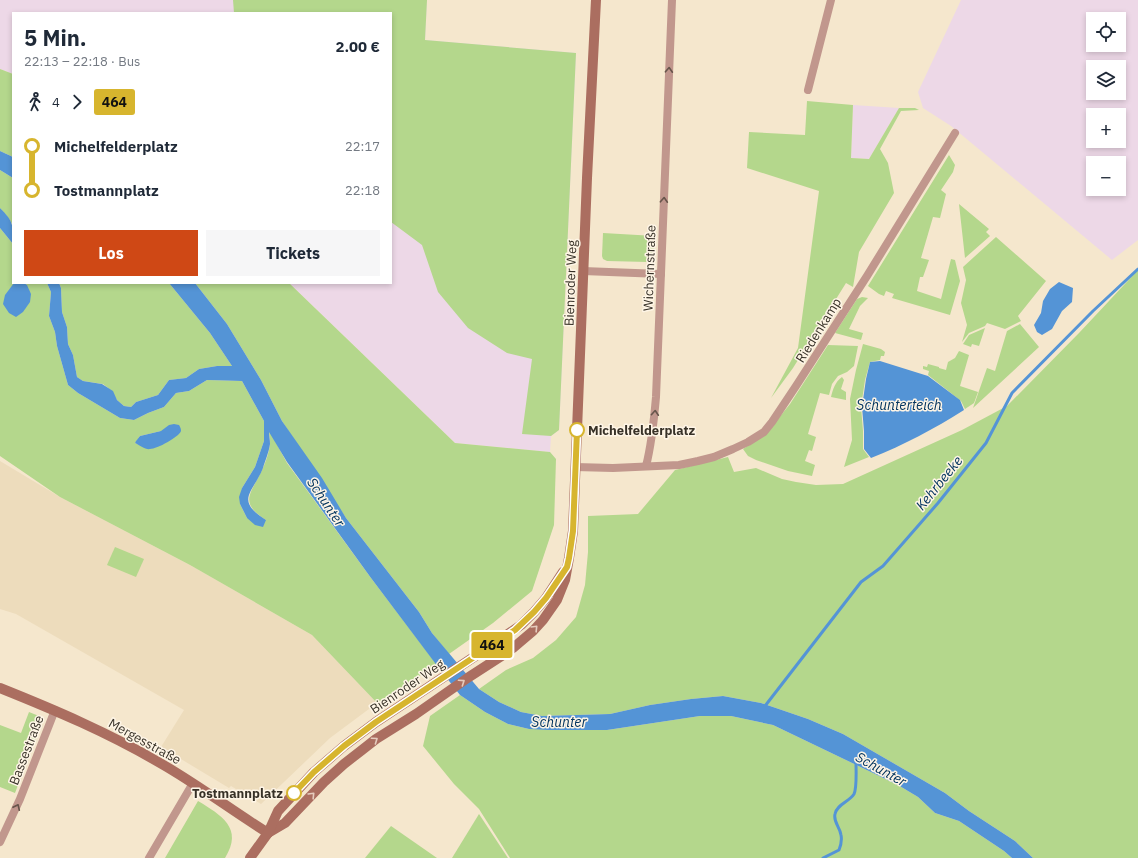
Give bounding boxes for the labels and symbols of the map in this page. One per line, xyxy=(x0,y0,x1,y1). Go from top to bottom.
one-way arrow xyxy=(665,67,674,73)
one-way arrow xyxy=(660,197,668,203)
street label: Wichernstraße xyxy=(640,225,659,311)
street label: Bienroder Weg xyxy=(561,240,581,326)
street label: Riedenkamp xyxy=(792,295,845,366)
water label: Schunterteich xyxy=(856,396,942,414)
one-way arrow xyxy=(650,410,659,416)
marker: Michelfelderplatz xyxy=(569,422,585,438)
place label: Michelfelderplatz xyxy=(588,422,696,439)
water label: Kehrbeeke xyxy=(912,452,966,514)
water label: Schunter xyxy=(303,474,349,531)
one-way arrow xyxy=(530,625,537,633)
line badge: 464 xyxy=(469,632,515,658)
street label: Bienroder Weg xyxy=(367,655,448,718)
one-way arrow xyxy=(457,680,464,687)
street label: Bassestraße xyxy=(5,713,47,787)
water label: Schunter xyxy=(531,713,588,731)
street label: Mergesstraße xyxy=(106,715,184,768)
one-way arrow xyxy=(371,737,378,745)
water label: Schunter xyxy=(852,748,910,791)
place label: Tostmannplatz xyxy=(192,785,283,802)
marker: Tostmannplatz xyxy=(286,785,302,801)
one-way arrow xyxy=(307,792,315,800)
one-way arrow xyxy=(12,804,20,811)

